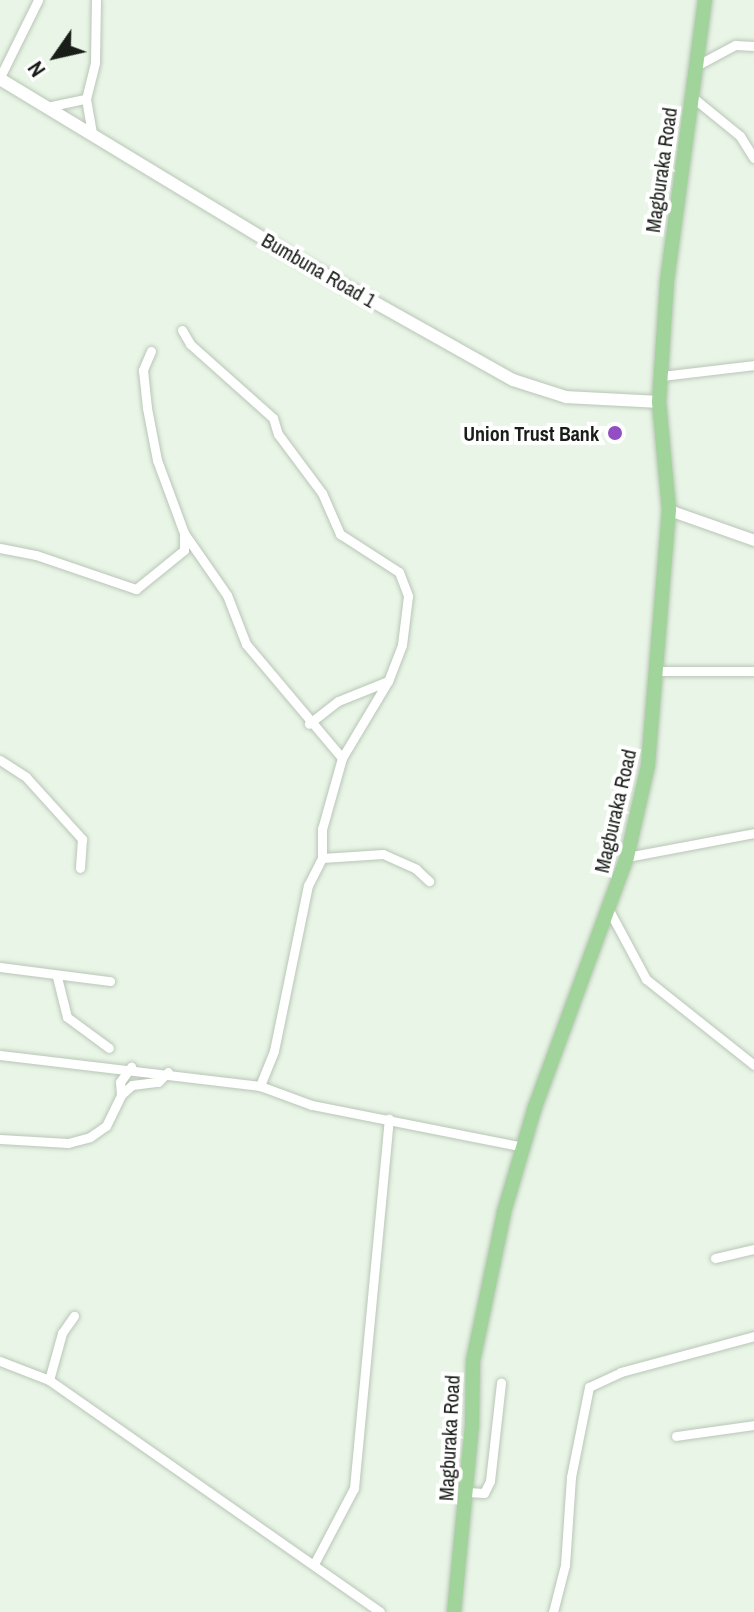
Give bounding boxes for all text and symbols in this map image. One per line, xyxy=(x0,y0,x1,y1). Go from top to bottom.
north arrow xyxy=(16,16,96,96)
text: N xyxy=(20,56,52,83)
street label: Magburaka Road xyxy=(640,106,682,234)
street label: Bumbuna Road 1 xyxy=(258,228,380,312)
place label: Union Trust Bank xyxy=(463,421,599,445)
marker: Union Trust Bank xyxy=(606,424,624,442)
street label: Magburaka Road xyxy=(589,747,641,875)
street label: Magburaka Road xyxy=(434,1375,464,1501)

